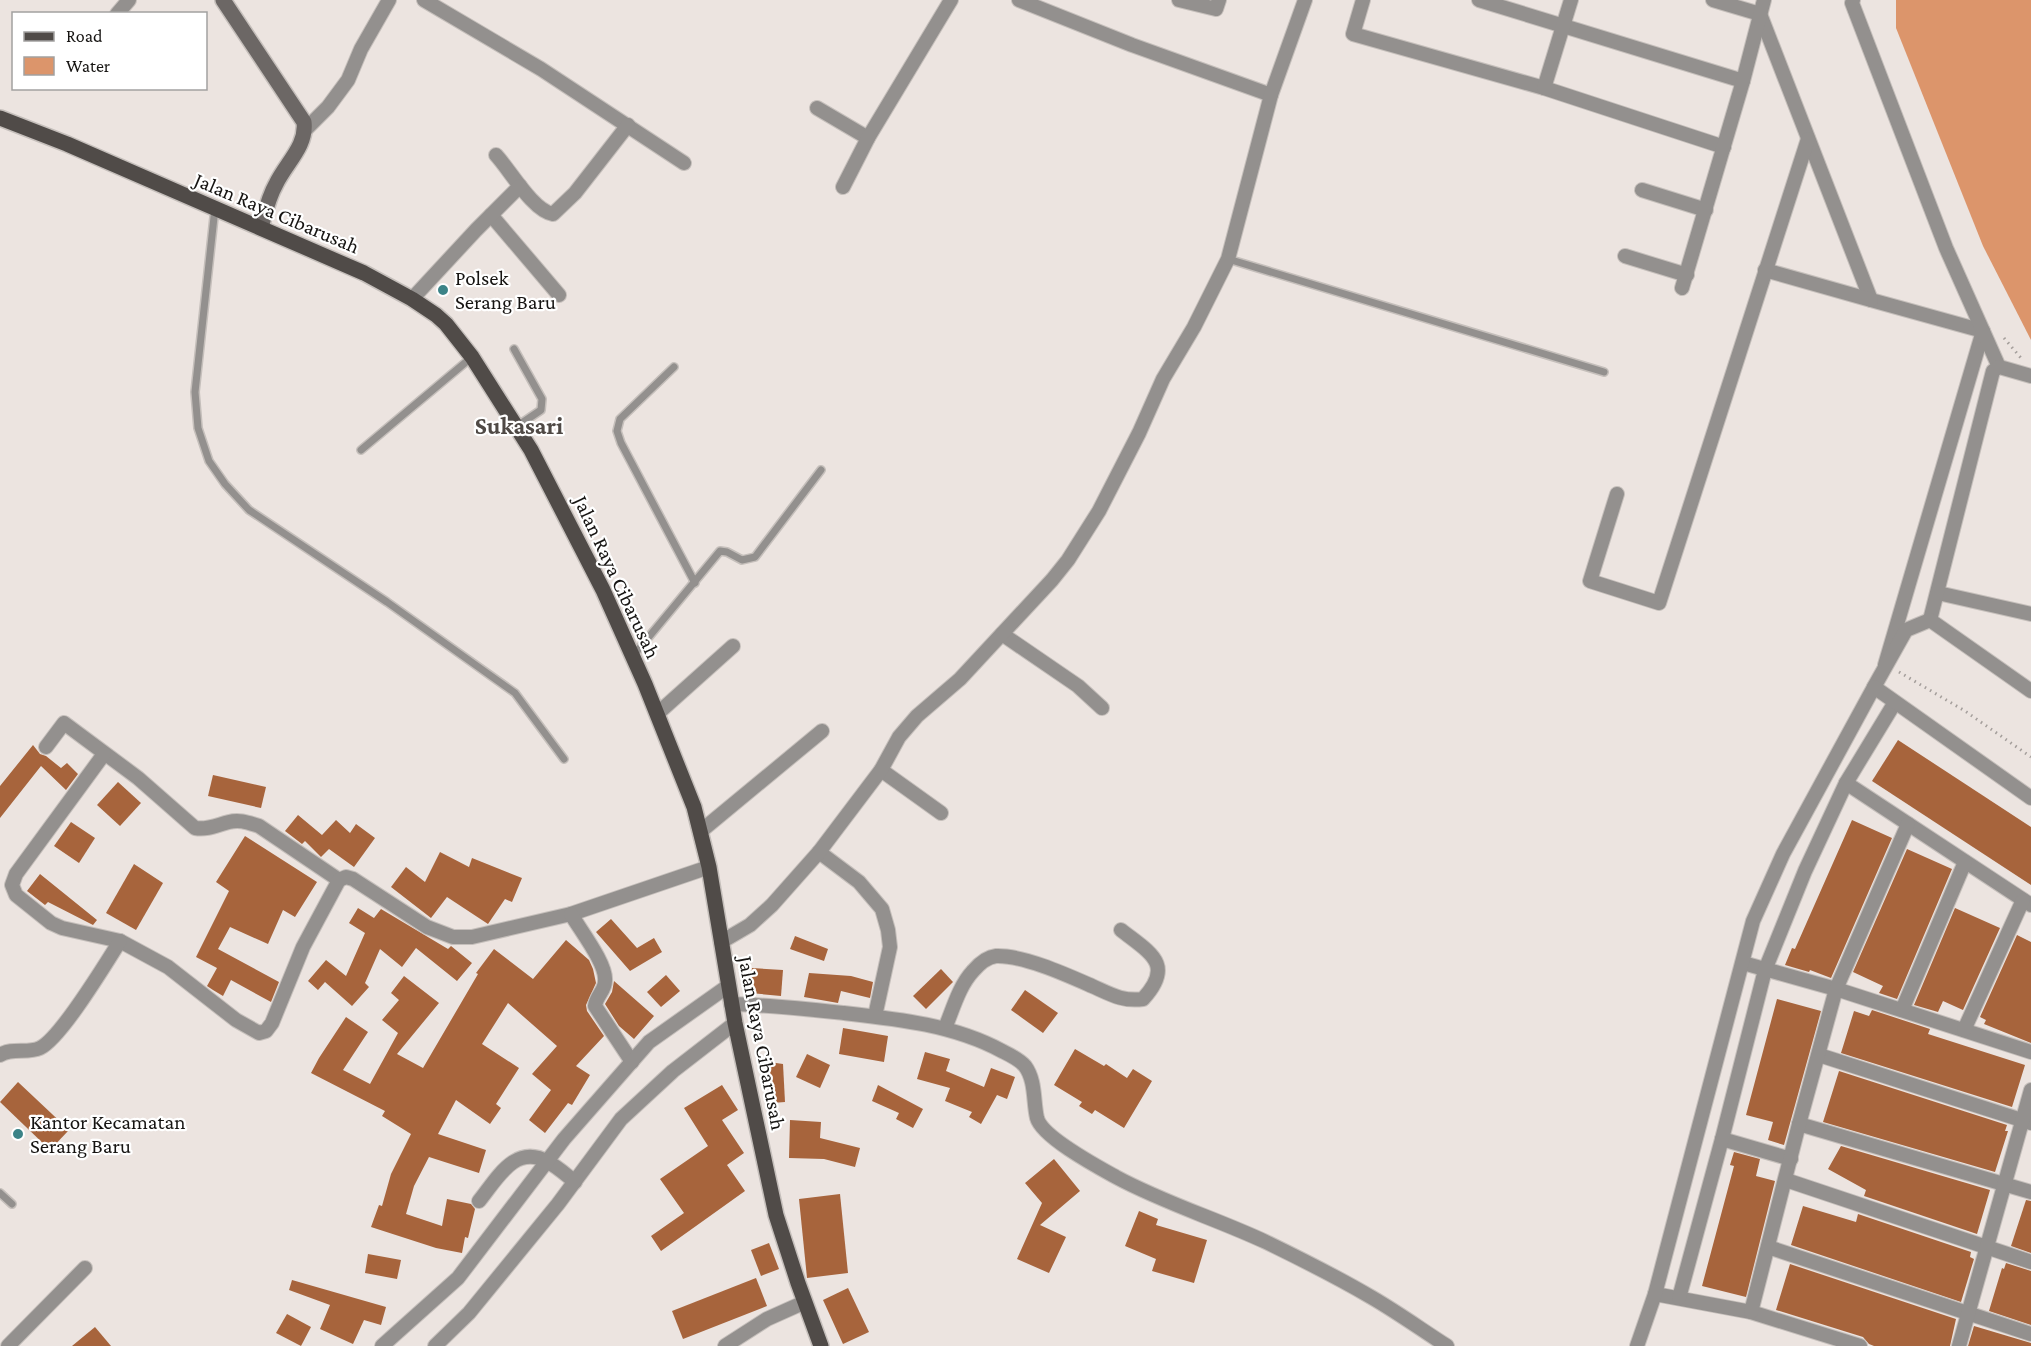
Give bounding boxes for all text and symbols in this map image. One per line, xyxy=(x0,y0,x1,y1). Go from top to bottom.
legend xyxy=(12,12,207,90)
text: Road xyxy=(66,26,103,46)
text: Water xyxy=(66,56,111,76)
street label: Jalan Raya Cibarusah xyxy=(189,167,363,259)
place label: Polsek Serang Baru xyxy=(455,266,556,314)
marker: Polsek Serang Baru xyxy=(436,283,450,297)
district label: Sukasari xyxy=(475,412,563,439)
street label: Jalan Raya Cibarusah xyxy=(568,490,665,662)
street label: Jalan Raya Cibarusah xyxy=(733,952,791,1132)
place label: Kantor Kecamatan Serang Baru xyxy=(30,1110,185,1158)
marker: Kantor Kecamatan Serang Baru xyxy=(11,1127,25,1141)

